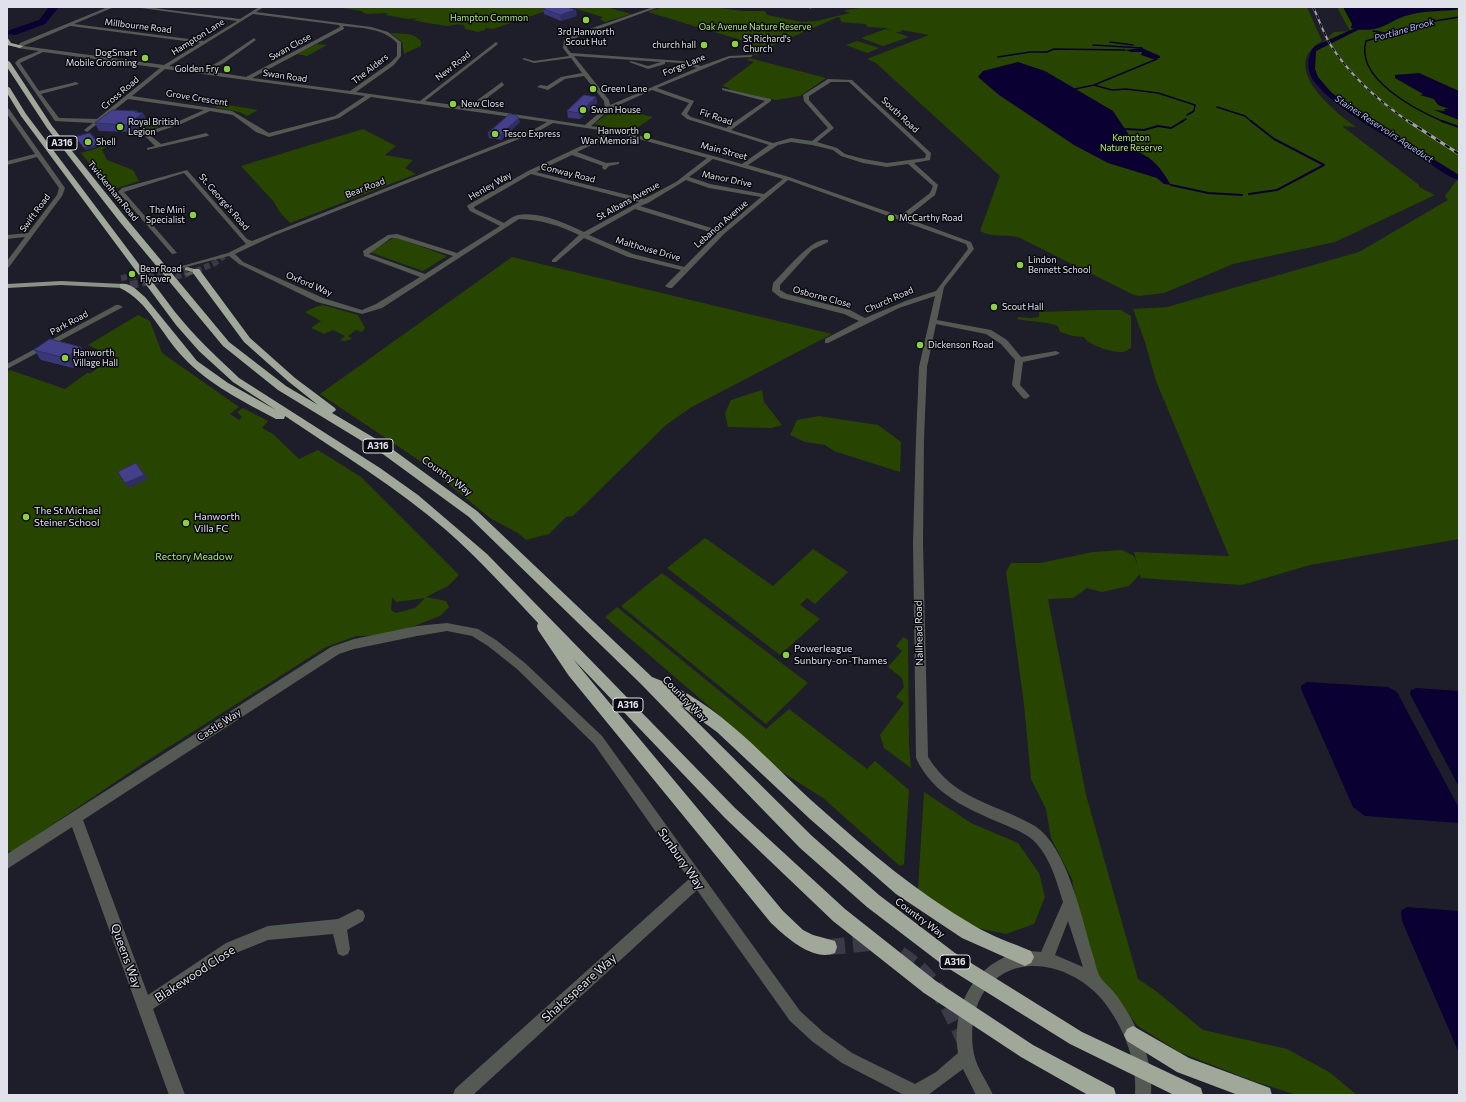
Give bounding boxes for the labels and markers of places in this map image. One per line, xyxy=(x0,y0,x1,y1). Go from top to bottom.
marker: 3rd Hanworth Scout Hut xyxy=(581,15,591,25)
place label: 3rd Hanworth Scout Hut xyxy=(558,27,614,48)
place label: St Richard's Church xyxy=(743,34,791,55)
marker: St Richard's Church xyxy=(730,39,740,49)
place label: church hall xyxy=(652,40,696,50)
marker: church hall xyxy=(699,40,709,50)
place label: DogSmart Mobile Grooming xyxy=(66,48,137,69)
marker: DogSmart Mobile Grooming xyxy=(140,53,150,63)
place label: Golden Fry xyxy=(175,64,219,74)
marker: Golden Fry xyxy=(222,64,232,74)
marker: Green Lane xyxy=(588,84,598,94)
place label: Green Lane xyxy=(601,84,647,94)
marker: New Close xyxy=(448,99,458,109)
place label: New Close xyxy=(461,99,504,109)
marker: Swan House xyxy=(578,105,588,115)
place label: Swan House xyxy=(591,105,641,115)
place label: Royal British Legion xyxy=(128,117,179,138)
marker: Royal British Legion xyxy=(115,122,125,132)
place label: Hanworth War Memorial xyxy=(581,126,639,147)
marker: Tesco Express xyxy=(490,129,500,139)
place label: Tesco Express xyxy=(503,129,560,139)
marker: Hanworth War Memorial xyxy=(642,131,652,141)
marker: Shell xyxy=(83,137,93,147)
place label: Shell xyxy=(96,137,116,147)
place label: The Mini Specialist xyxy=(146,205,185,226)
marker: The Mini Specialist xyxy=(188,210,198,220)
marker: McCarthy Road xyxy=(886,213,896,223)
place label: McCarthy Road xyxy=(899,213,963,223)
place label: Lindon Bennett School xyxy=(1028,255,1091,276)
marker: Lindon Bennett School xyxy=(1015,260,1025,270)
place label: Bear Road Flyover xyxy=(140,264,182,285)
marker: Bear Road Flyover xyxy=(127,269,137,279)
marker: Scout Hall xyxy=(989,302,999,312)
place label: Scout Hall xyxy=(1002,302,1044,312)
marker: Dickenson Road xyxy=(915,340,925,350)
place label: Dickenson Road xyxy=(928,340,993,350)
place label: Hanworth Village Hall xyxy=(73,348,118,369)
marker: Hanworth Village Hall xyxy=(60,353,70,363)
place label: The St Michael Steiner School xyxy=(34,505,101,528)
place label: Hanworth Villa FC xyxy=(194,511,240,534)
marker: The St Michael Steiner School xyxy=(21,512,31,522)
marker: Hanworth Villa FC xyxy=(181,518,191,528)
place label: Powerleague Sunbury-on-Thames xyxy=(794,643,887,666)
marker: Powerleague Sunbury-on-Thames xyxy=(781,650,791,660)

